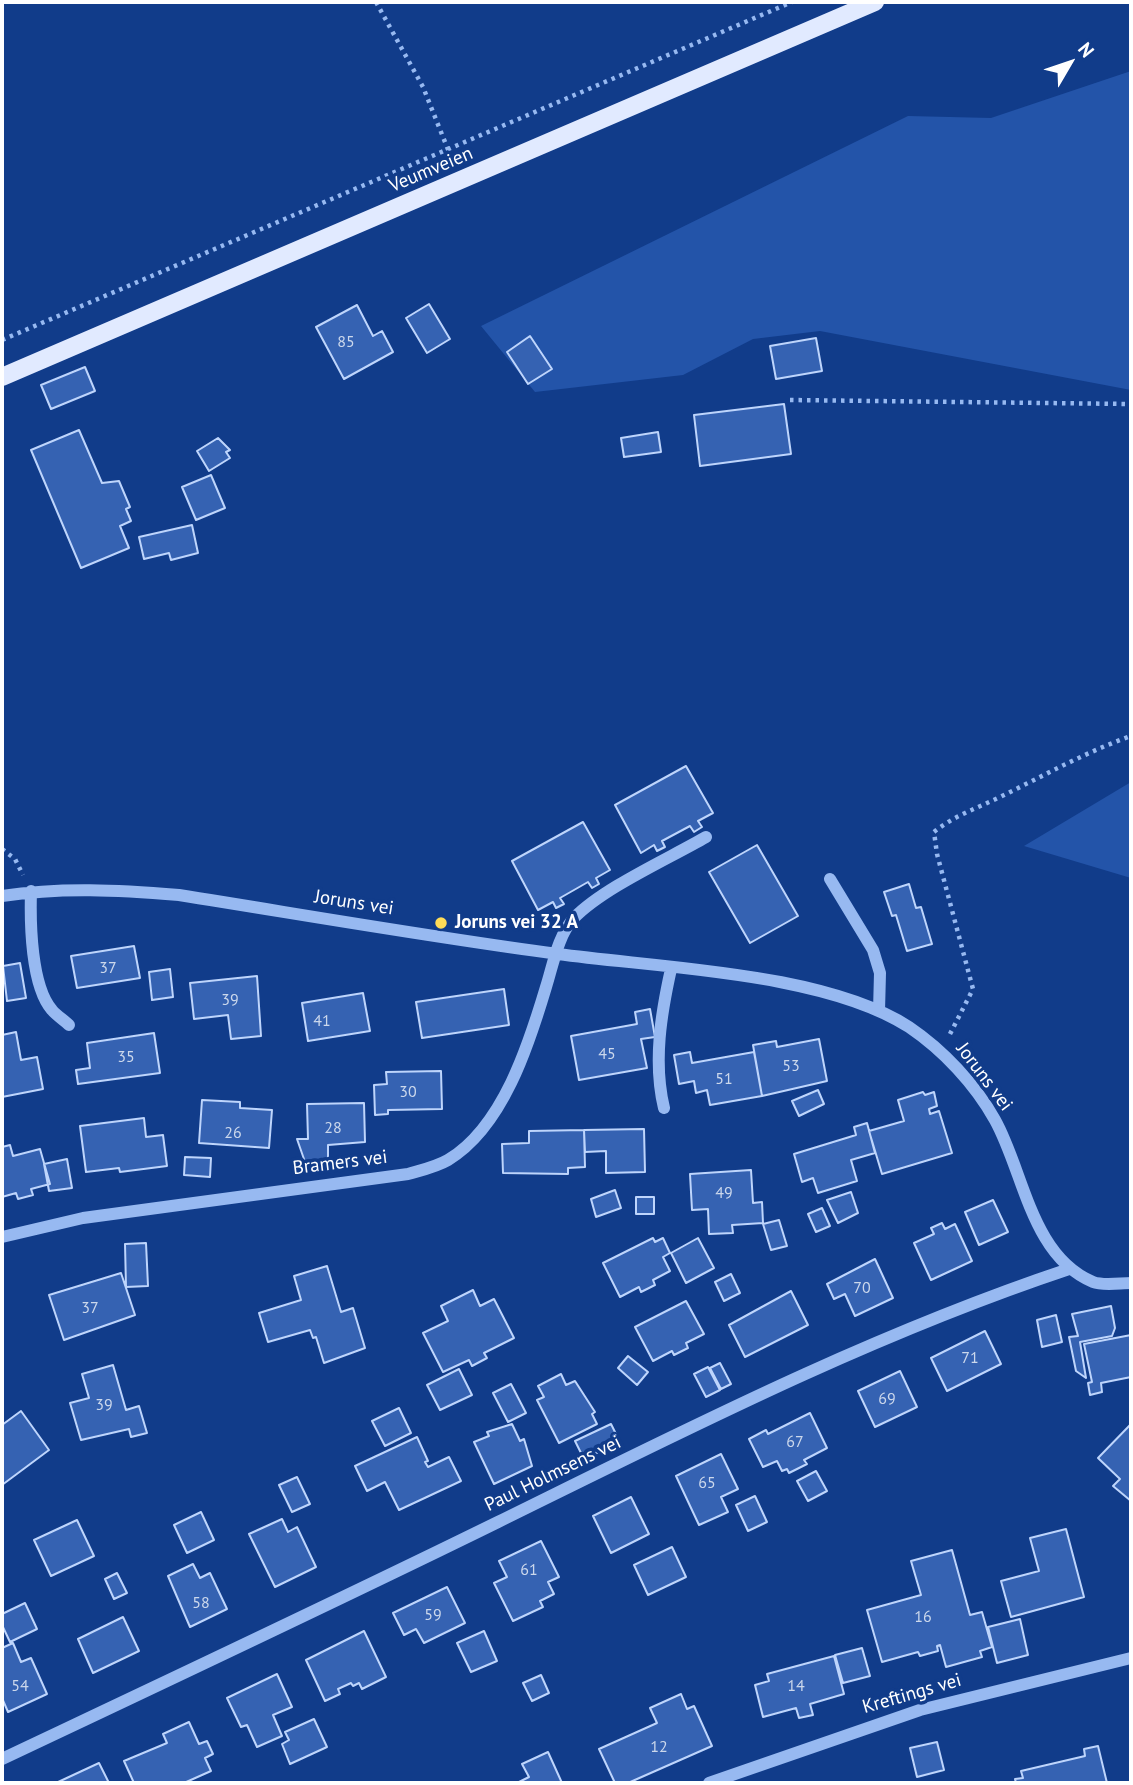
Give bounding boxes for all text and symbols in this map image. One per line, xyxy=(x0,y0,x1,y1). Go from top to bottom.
north arrow xyxy=(1035,28,1105,98)
text: N xyxy=(1073,37,1100,62)
street label: Veumveien xyxy=(386,142,476,198)
house number: 85 xyxy=(337,332,355,352)
street label: Joruns vei xyxy=(313,886,395,920)
place label: Joruns vei 32 A xyxy=(455,912,578,934)
marker: Joruns vei 32 A xyxy=(433,915,449,931)
house number: 37 xyxy=(99,958,117,978)
house number: 39 xyxy=(221,990,239,1010)
house number: 41 xyxy=(313,1011,331,1031)
street label: Joruns vei xyxy=(951,1038,1017,1116)
house number: 45 xyxy=(598,1044,616,1064)
house number: 35 xyxy=(117,1047,135,1067)
house number: 53 xyxy=(782,1056,800,1076)
house number: 51 xyxy=(715,1069,733,1089)
house number: 30 xyxy=(399,1082,417,1102)
house number: 28 xyxy=(324,1118,342,1138)
house number: 26 xyxy=(224,1123,242,1143)
street label: Bramers vei xyxy=(291,1146,389,1180)
house number: 49 xyxy=(715,1183,733,1203)
house number: 70 xyxy=(853,1278,871,1298)
house number: 37 xyxy=(81,1298,99,1318)
house number: 71 xyxy=(961,1348,979,1368)
house number: 69 xyxy=(878,1389,896,1409)
house number: 39 xyxy=(95,1395,113,1415)
street label: Paul Holmsens vei xyxy=(481,1431,625,1517)
house number: 67 xyxy=(786,1432,804,1452)
house number: 65 xyxy=(698,1473,716,1493)
house number: 61 xyxy=(520,1560,538,1580)
house number: 58 xyxy=(192,1593,210,1613)
house number: 59 xyxy=(424,1605,442,1625)
house number: 16 xyxy=(914,1607,932,1627)
street label: Kreftings vei xyxy=(860,1669,964,1719)
house number: 54 xyxy=(11,1676,29,1696)
house number: 14 xyxy=(787,1676,805,1696)
house number: 12 xyxy=(650,1737,668,1757)

